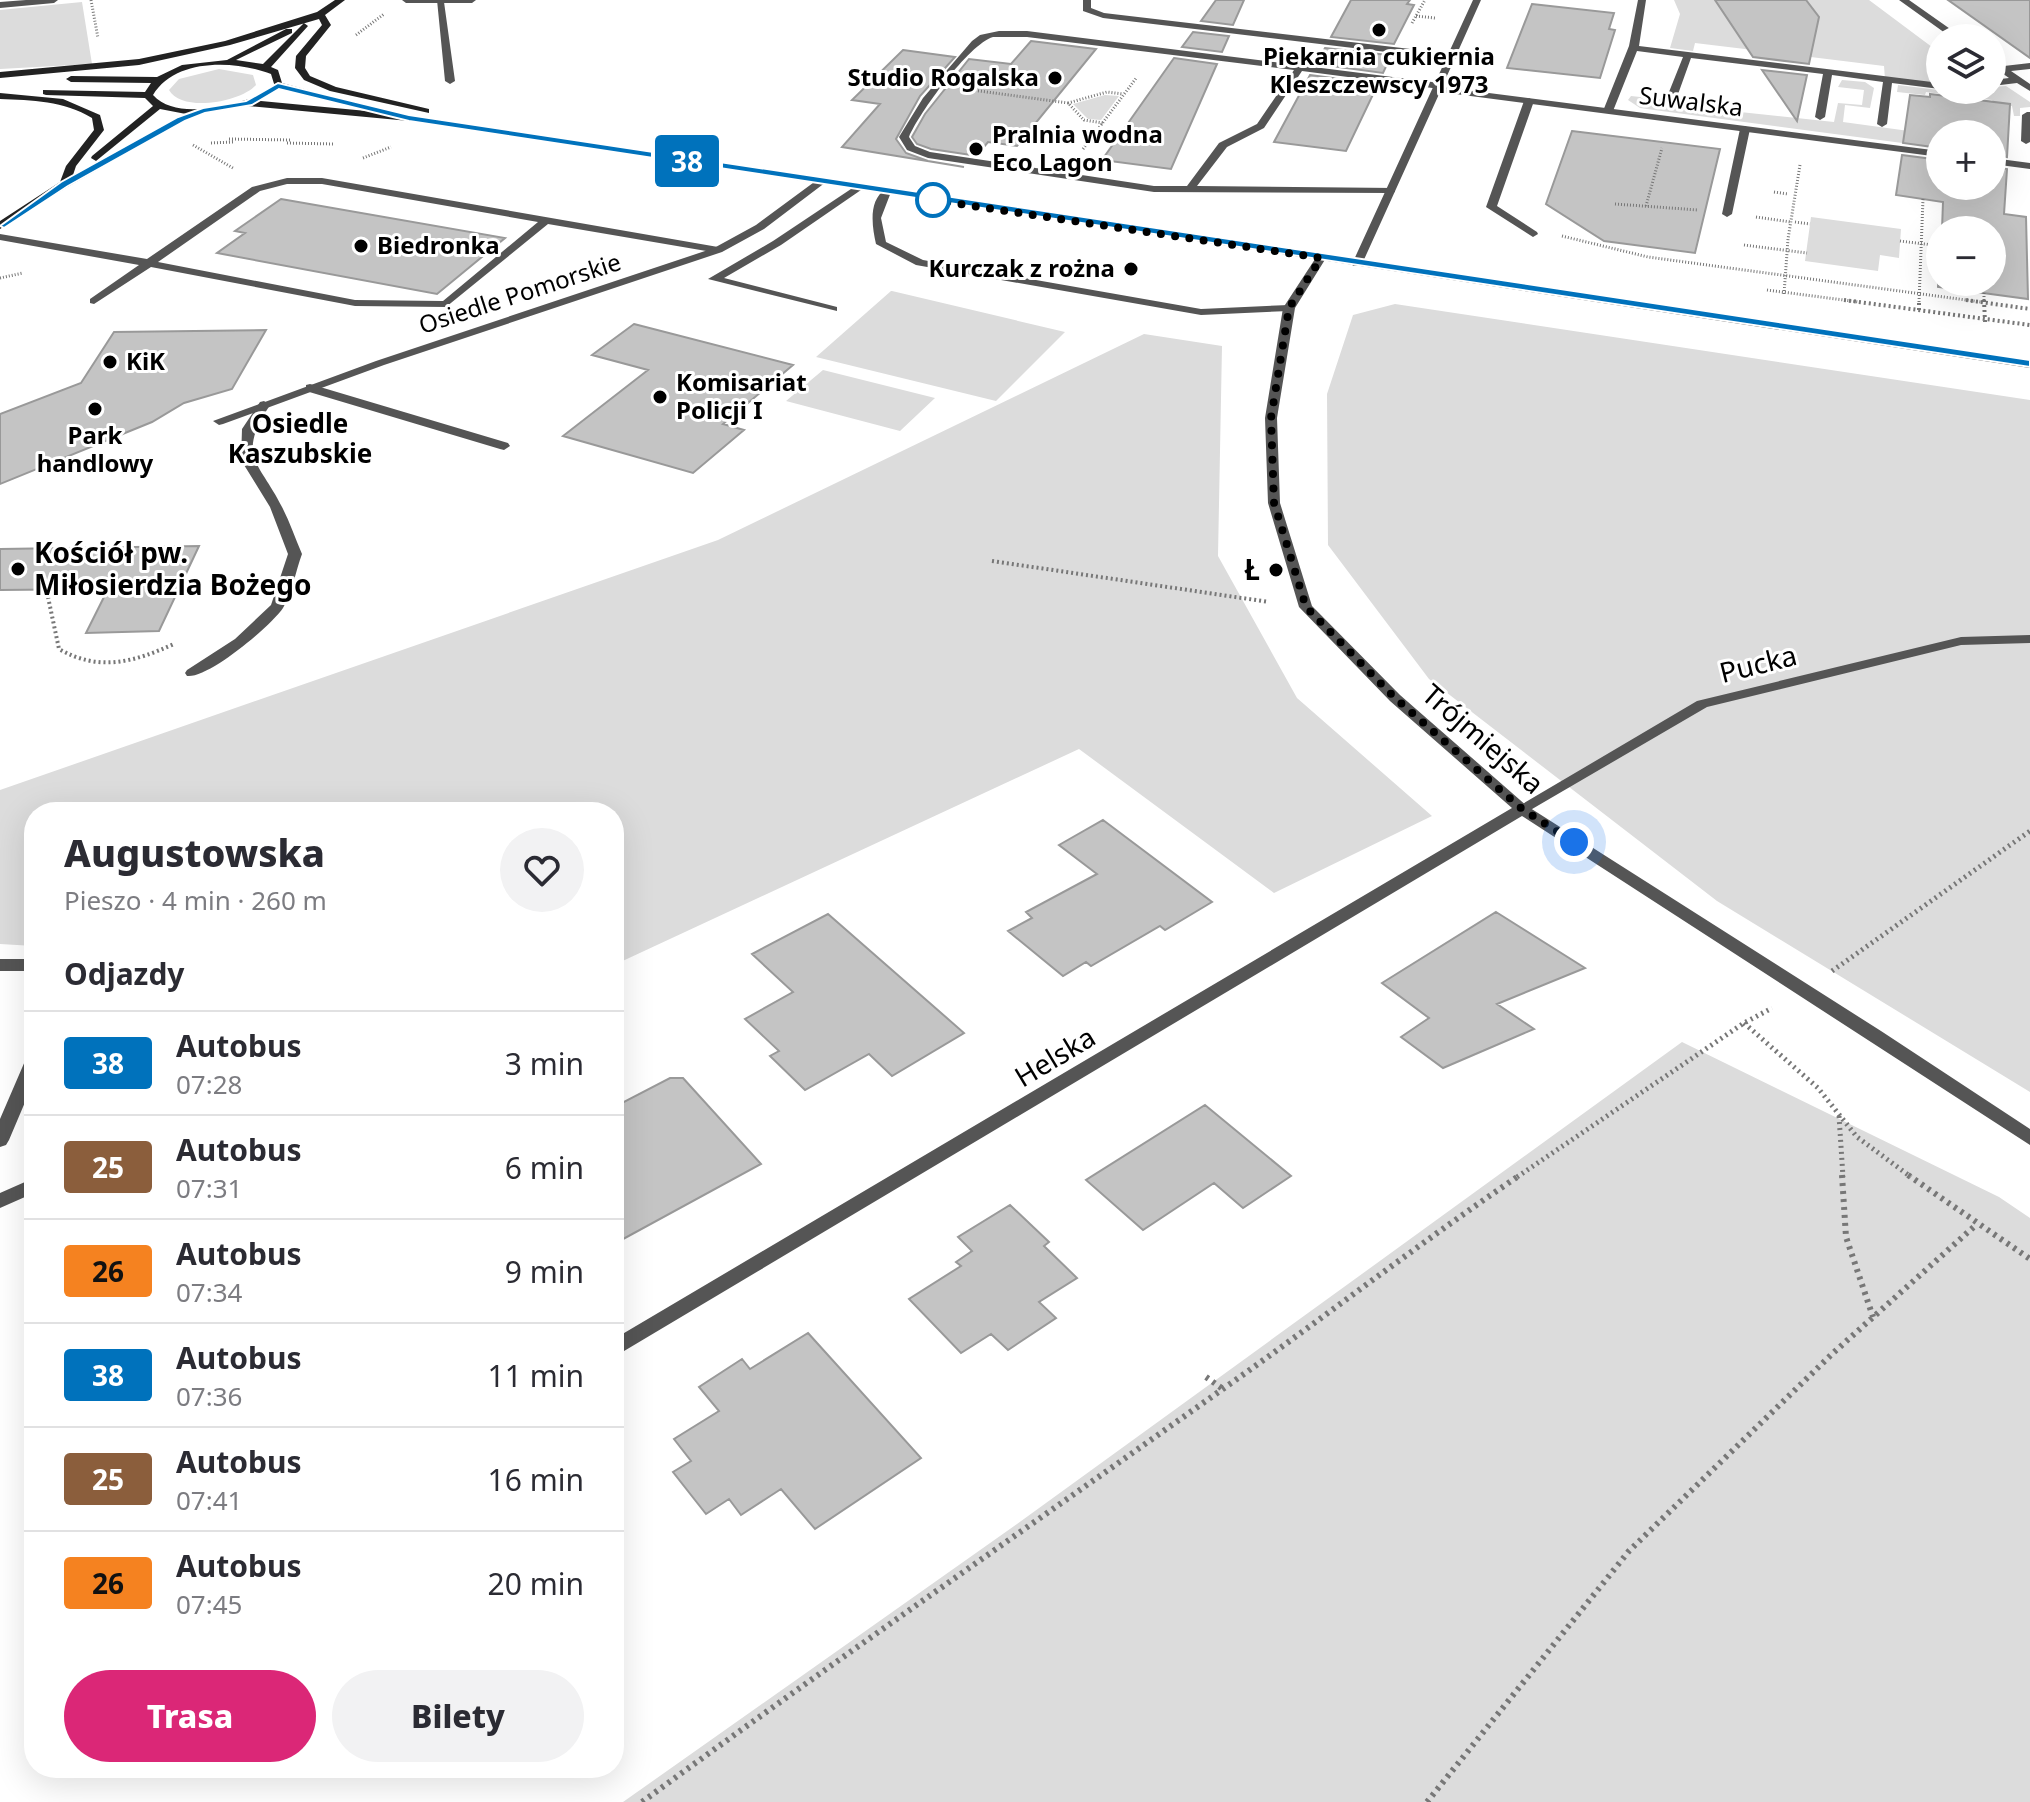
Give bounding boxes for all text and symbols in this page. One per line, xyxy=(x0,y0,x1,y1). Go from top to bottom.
marker: Piekarnia cukiernia Kleszczewscy 1973 xyxy=(1370,21,1388,39)
map controls xyxy=(1926,24,2006,296)
button: layers xyxy=(1926,24,2006,104)
place label: Piekarnia cukiernia Kleszczewscy 1973 xyxy=(1263,39,1495,100)
place label: Studio Rogalska xyxy=(847,60,1039,93)
marker: Studio Rogalska xyxy=(1046,69,1064,87)
street label: Suwalska xyxy=(1637,78,1745,123)
place label: Pralnia wodna Eco Lagon xyxy=(992,117,1163,178)
button: + xyxy=(1926,120,2006,200)
line badge: 38 xyxy=(651,135,723,187)
marker: Pralnia wodna Eco Lagon xyxy=(967,140,985,158)
text: 38 xyxy=(671,142,703,180)
unlabelled marker xyxy=(916,183,950,217)
button: − xyxy=(1926,216,2006,296)
place label: Biedronka xyxy=(377,228,500,261)
marker: Biedronka xyxy=(352,237,370,255)
street label: Osiedle Pomorskie xyxy=(414,244,625,341)
place label: Kurczak z rożna xyxy=(929,251,1115,284)
marker: Kurczak z rożna xyxy=(1122,260,1140,278)
place label: KiK xyxy=(126,344,165,377)
marker: KiK xyxy=(101,353,119,371)
place label: Komisariat Policji I xyxy=(676,365,807,426)
marker: Komisariat Policji I xyxy=(651,388,669,406)
marker: Park handlowy xyxy=(86,400,104,418)
district label: Osiedle Kaszubskie xyxy=(228,405,372,471)
place label: Park handlowy xyxy=(37,418,154,479)
place label: Kościół pw. Miłosierdzia Bożego xyxy=(34,533,311,603)
place label: Ł xyxy=(1244,550,1260,588)
marker: Kościół pw. Miłosierdzia Bożego xyxy=(9,560,27,578)
marker: Ł xyxy=(1267,561,1285,579)
street label: Pucka xyxy=(1715,635,1800,691)
street label: Trójmiejska xyxy=(1415,675,1553,802)
your location xyxy=(1554,822,1594,862)
text: Augustowska xyxy=(64,826,325,878)
button: heart xyxy=(500,828,584,912)
text: Pieszo · 4 min · 260 m xyxy=(64,882,327,918)
text: Odjazdy xyxy=(64,953,184,994)
street label: Helska xyxy=(1007,1017,1102,1095)
text: Autobus xyxy=(176,1025,302,1066)
text: 3 min xyxy=(505,1043,584,1084)
text: 38 xyxy=(92,1044,124,1082)
text: 07:28 xyxy=(176,1066,242,1102)
text: Autobus xyxy=(176,1129,302,1170)
text: 6 min xyxy=(505,1147,584,1188)
text: 25 xyxy=(92,1148,124,1186)
text: 07:31 xyxy=(176,1170,242,1206)
text: Autobus xyxy=(176,1233,302,1274)
text: 9 min xyxy=(505,1251,584,1292)
text: 26 xyxy=(92,1252,124,1290)
text: 07:34 xyxy=(176,1274,242,1310)
text: Autobus xyxy=(176,1337,302,1378)
text: 11 min xyxy=(488,1355,584,1396)
text: 38 xyxy=(92,1356,124,1394)
text: 07:36 xyxy=(176,1378,242,1414)
text: Autobus xyxy=(176,1441,302,1482)
text: 16 min xyxy=(488,1459,584,1500)
text: 25 xyxy=(92,1460,124,1498)
text: 07:41 xyxy=(176,1482,242,1518)
text: Autobus xyxy=(176,1545,302,1586)
text: 20 min xyxy=(488,1563,584,1604)
text: 26 xyxy=(92,1564,124,1602)
text: 07:45 xyxy=(176,1586,242,1622)
button: Trasa xyxy=(64,1670,316,1762)
button: Bilety xyxy=(332,1670,584,1762)

